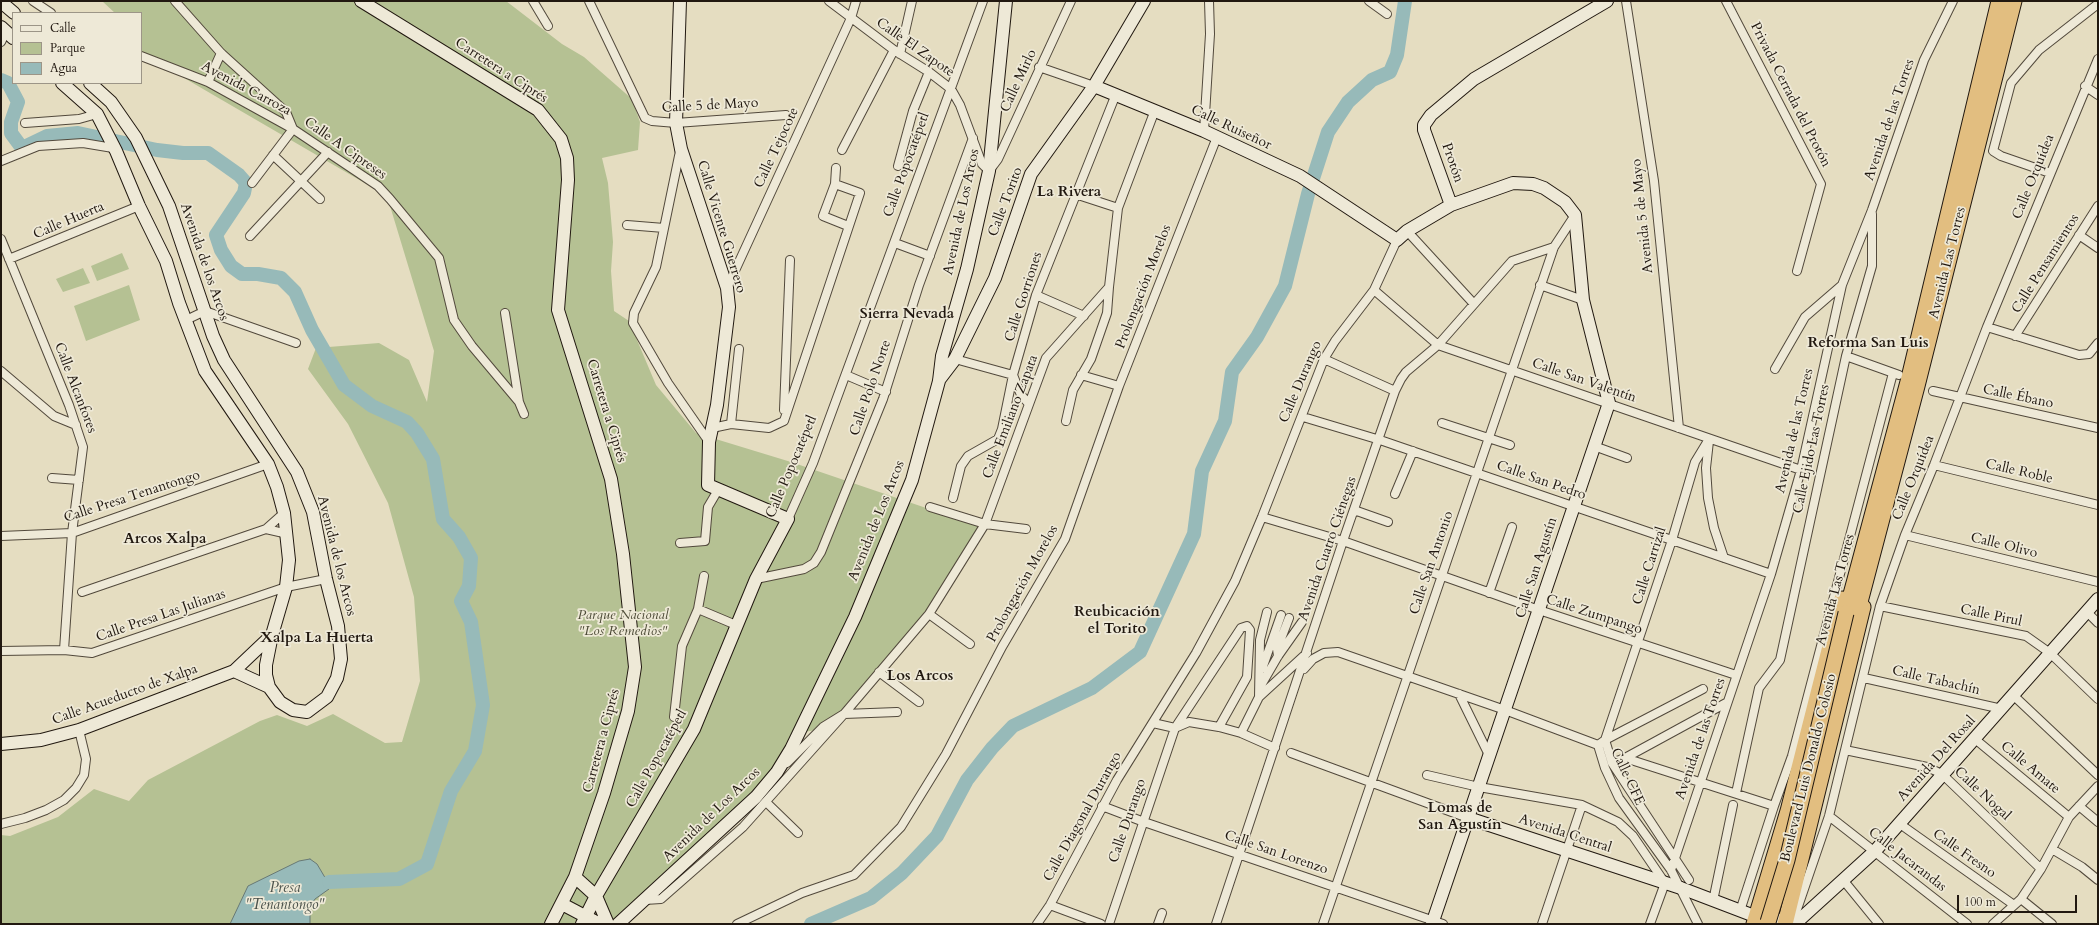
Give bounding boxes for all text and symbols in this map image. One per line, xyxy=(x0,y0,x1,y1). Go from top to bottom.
legend xyxy=(12,12,142,84)
street label: Calle El Zapote xyxy=(873,15,957,81)
text: Calle xyxy=(50,20,76,36)
street label: Privada Cerrada del Protón xyxy=(1746,20,1834,170)
street label: Carretera a Ciprés xyxy=(452,35,550,107)
text: Parque xyxy=(50,40,85,56)
street label: Calle Mirlo xyxy=(997,47,1041,115)
street label: Avenida de las Torres xyxy=(1861,57,1919,183)
street label: Avenida Carroza xyxy=(198,58,294,120)
text: Agua xyxy=(50,60,77,76)
street label: Calle 5 de Mayo xyxy=(661,95,759,117)
street label: Calle Ruiseñor xyxy=(1188,102,1274,154)
street label: Calle Tejocote xyxy=(751,105,803,191)
street label: Calle Popocatépetl xyxy=(880,111,934,219)
street label: Calle A Cipreses xyxy=(300,114,390,184)
street label: Calle Orquídea xyxy=(2009,132,2059,222)
street label: Protón xyxy=(1437,141,1467,185)
street label: Avenida de Los Arcos xyxy=(940,148,984,276)
street label: Avenida 5 de Mayo xyxy=(1629,158,1657,274)
street label: Calle Vicente Guerrero xyxy=(693,159,749,295)
street label: Calle Torito xyxy=(985,165,1027,239)
district label: La Rivera xyxy=(1037,184,1101,202)
street label: Calle Huerta xyxy=(31,199,107,243)
street label: Avenida de los Arcos xyxy=(176,201,232,323)
street label: Avenida Las Torres xyxy=(1926,205,1970,321)
street label: Calle Pensamientos xyxy=(2009,211,2083,317)
street label: Prolongación Morelos xyxy=(1113,223,1175,351)
street label: Calle Gorriones xyxy=(1002,250,1046,344)
district label: Sierra Nevada xyxy=(860,306,954,324)
district label: Reforma San Luis xyxy=(1807,335,1929,353)
street label: Calle Polo Norte xyxy=(847,338,895,438)
street label: Calle Durango xyxy=(1276,338,1326,426)
street label: Calle Alcanfores xyxy=(50,340,100,436)
street label: Calle Emiliano Zapata xyxy=(980,353,1042,481)
street label: Calle San Valentín xyxy=(1530,355,1638,407)
street label: Carretera a Ciprés xyxy=(582,357,630,465)
street label: Avenida de las Torres xyxy=(1773,367,1817,495)
street label: Calle Ébano xyxy=(1981,381,2055,413)
street label: Calle Ejido Las Torres xyxy=(1790,383,1834,515)
street label: Calle Popocatépetl xyxy=(763,413,821,521)
street label: Calle Orquídea xyxy=(1889,433,1939,523)
street label: Calle Roble xyxy=(1984,456,2054,488)
street label: Avenida de Los Arcos xyxy=(845,458,909,584)
street label: Calle San Pedro xyxy=(1494,458,1588,504)
street label: Calle Presa Tenantongo xyxy=(62,467,202,527)
street label: Avenida Cuatro Ciénegas xyxy=(1295,475,1361,623)
street label: Avenida de los Arcos xyxy=(313,494,359,618)
street label: Calle San Antonio xyxy=(1406,509,1458,617)
street label: Calle San Agustín xyxy=(1513,515,1561,621)
street label: Prolongación Morelos xyxy=(984,522,1062,646)
street label: Calle Carrizal xyxy=(1630,525,1670,607)
street label: Calle Olivo xyxy=(1969,530,2039,562)
district label: Arcos Xalpa xyxy=(123,531,207,549)
street label: Avenida Las Torres xyxy=(1813,532,1859,648)
street label: Calle Presa Las Julianas xyxy=(94,586,228,646)
street label: Calle Zumpango xyxy=(1544,592,1644,638)
street label: Calle Pirul xyxy=(1959,601,2023,631)
district label: Reubicación el Torito xyxy=(1074,604,1160,639)
park label: Parque Nacional "Los Remedios" xyxy=(578,608,668,640)
district label: Xalpa La Huerta xyxy=(260,630,374,648)
street label: Calle Acueducto de Xalpa xyxy=(50,661,200,729)
street label: Calle Tabachín xyxy=(1890,663,1982,699)
district label: Los Arcos xyxy=(887,668,953,686)
street label: Boulevard Luis Donaldo Colosio xyxy=(1777,672,1841,864)
street label: Avenida de las Torres xyxy=(1672,676,1730,802)
street label: Carretera a Ciprés xyxy=(580,687,624,795)
street label: Calle Popocatépetl xyxy=(623,707,691,811)
street label: Avenida Del Rosal xyxy=(1894,713,1980,805)
street label: Calle Amate xyxy=(1997,738,2063,798)
street label: Calle CFE xyxy=(1606,746,1648,808)
street label: Calle Diagonal Durango xyxy=(1040,749,1126,885)
street label: Avenida de Los Arcos xyxy=(660,764,764,866)
street label: Calle Nogal xyxy=(1950,764,2014,824)
street label: Calle Durango xyxy=(1106,777,1150,865)
district label: Lomas de San Agustín xyxy=(1418,800,1502,835)
street label: Avenida Central xyxy=(1516,811,1614,857)
street label: Calle Jacarandas xyxy=(1865,824,1949,896)
street label: Calle Fresno xyxy=(1929,826,1999,882)
street label: Calle San Lorenzo xyxy=(1222,827,1330,879)
water label: Presa "Tenantongo" xyxy=(246,880,324,915)
scale bar xyxy=(1959,887,2079,913)
text: 100 m xyxy=(1964,894,1996,910)

